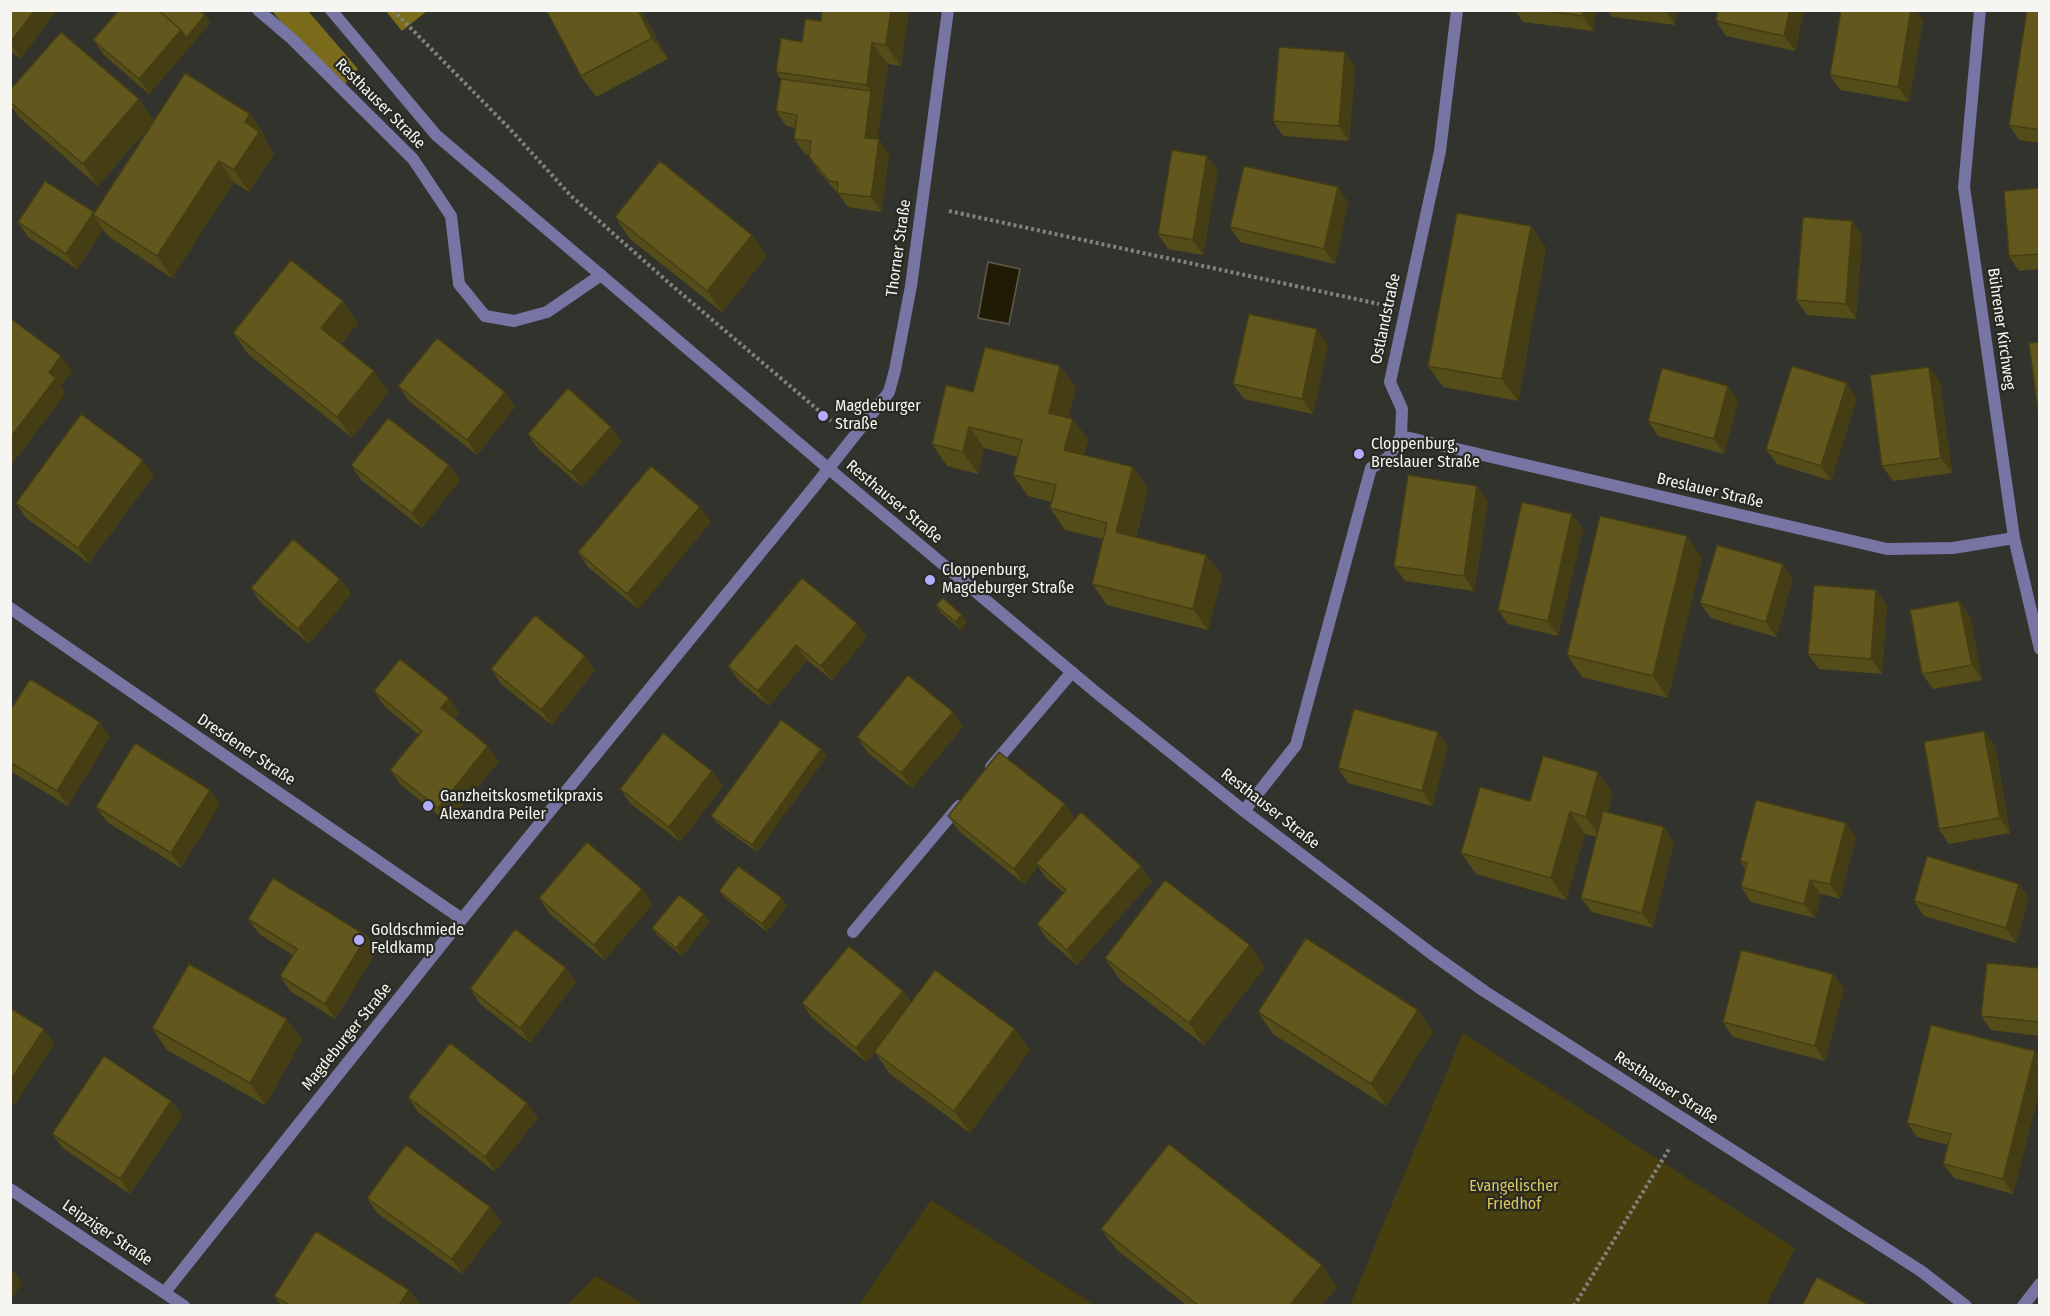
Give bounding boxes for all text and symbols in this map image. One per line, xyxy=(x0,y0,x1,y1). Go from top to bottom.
street label: Resthauser Straße xyxy=(331,55,429,153)
street label: Thorner Straße xyxy=(883,198,915,298)
street label: Bührener Kirchweg xyxy=(1983,267,2019,391)
street label: Ostlandstraße xyxy=(1367,272,1405,366)
place label: Magdeburger Straße xyxy=(835,397,921,435)
marker: Magdeburger Straße xyxy=(816,409,830,423)
place label: Cloppenburg, Breslauer Straße xyxy=(1371,435,1480,473)
marker: Cloppenburg, Breslauer Straße xyxy=(1352,447,1366,461)
street label: Resthauser Straße xyxy=(842,456,946,548)
street label: Breslauer Straße xyxy=(1655,469,1765,513)
place label: Cloppenburg, Magdeburger Straße xyxy=(942,561,1074,599)
marker: Cloppenburg, Magdeburger Straße xyxy=(923,573,937,587)
street label: Dresdener Straße xyxy=(193,710,299,790)
street label: Resthauser Straße xyxy=(1217,765,1323,853)
place label: Ganzheitskosmetikpraxis Alexandra Peiler xyxy=(440,787,603,825)
marker: Ganzheitskosmetikpraxis Alexandra Peiler xyxy=(421,799,435,813)
place label: Goldschmiede Feldkamp xyxy=(371,921,464,959)
marker: Goldschmiede Feldkamp xyxy=(352,933,366,947)
street label: Magdeburger Straße xyxy=(298,980,396,1094)
street label: Resthauser Straße xyxy=(1611,1047,1721,1129)
park label: Evangelischer Friedhof xyxy=(1469,1177,1559,1215)
street label: Leipziger Straße xyxy=(58,1196,156,1270)

